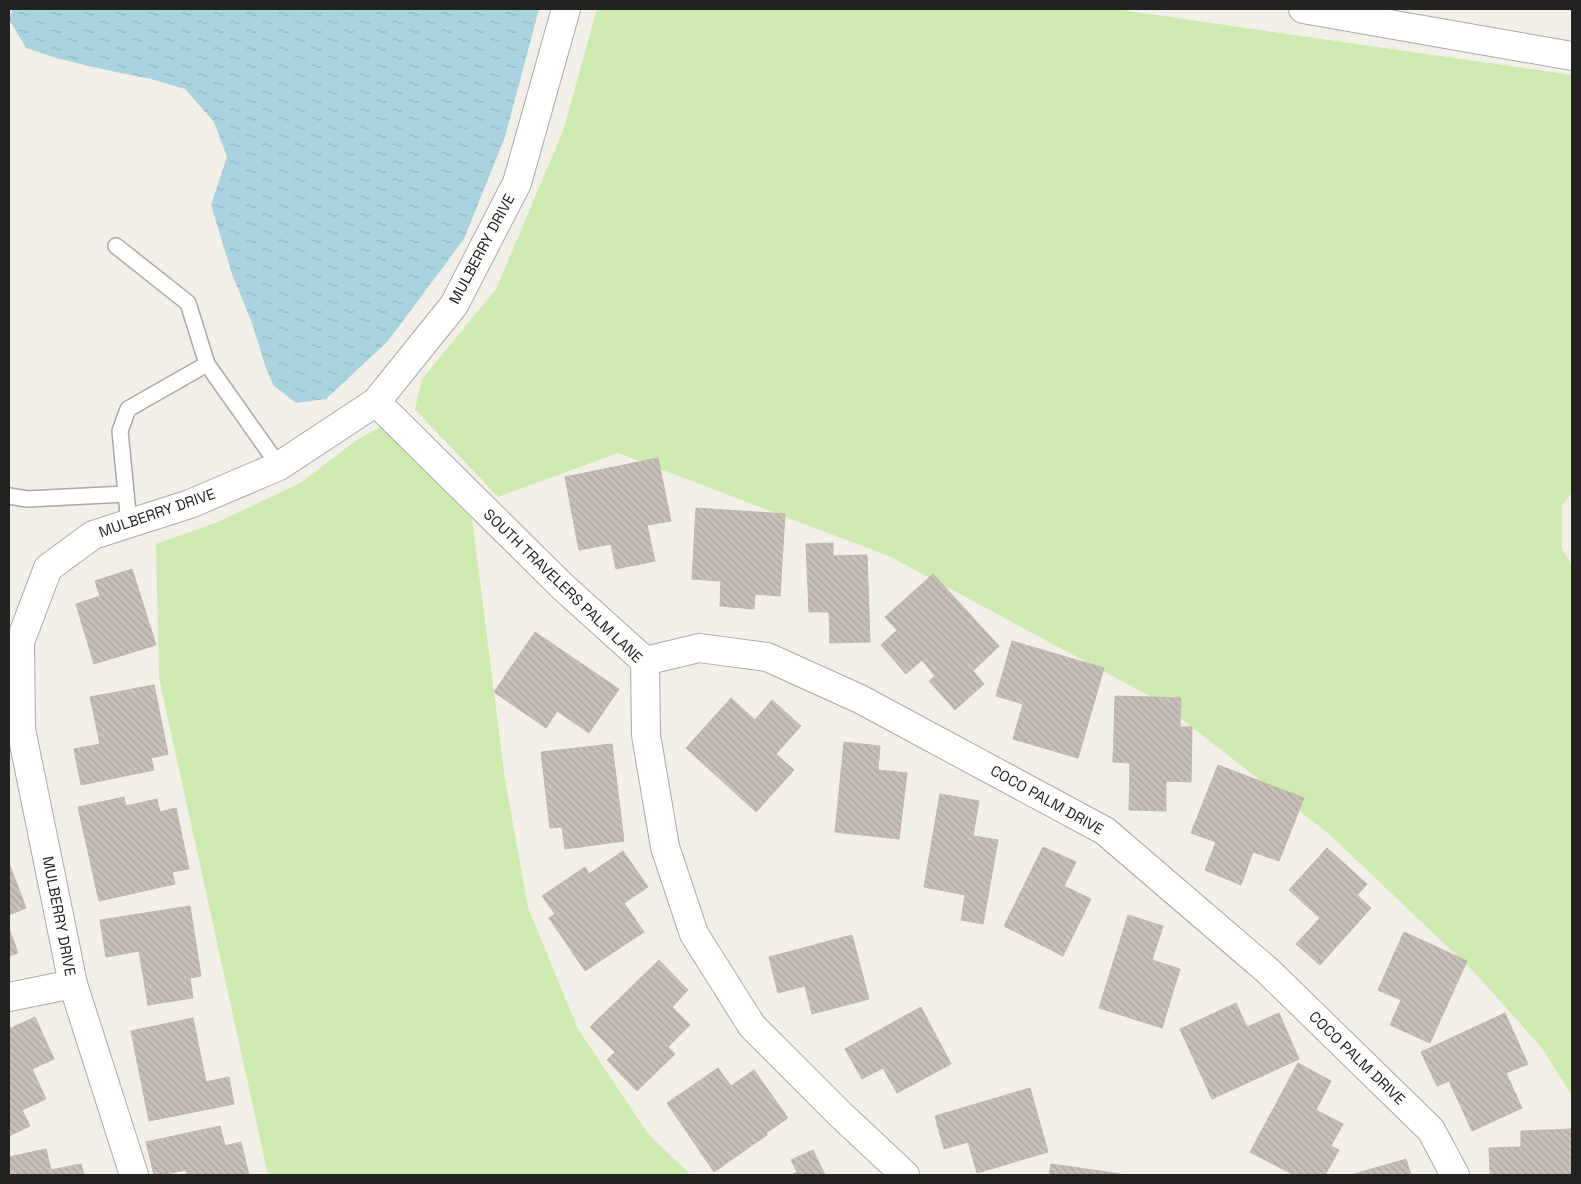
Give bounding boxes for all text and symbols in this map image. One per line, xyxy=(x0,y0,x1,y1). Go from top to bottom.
street label: MULBERRY DRIVE xyxy=(445,191,519,307)
street label: MULBERRY DRIVE xyxy=(96,484,218,541)
street label: SOUTH TRAVELERS PALM LANE xyxy=(480,505,647,667)
street label: COCO PALM DRIVE xyxy=(987,761,1107,839)
street label: MULBERRY DRIVE xyxy=(39,854,80,978)
street label: COCO PALM DRIVE xyxy=(1305,1007,1409,1108)

